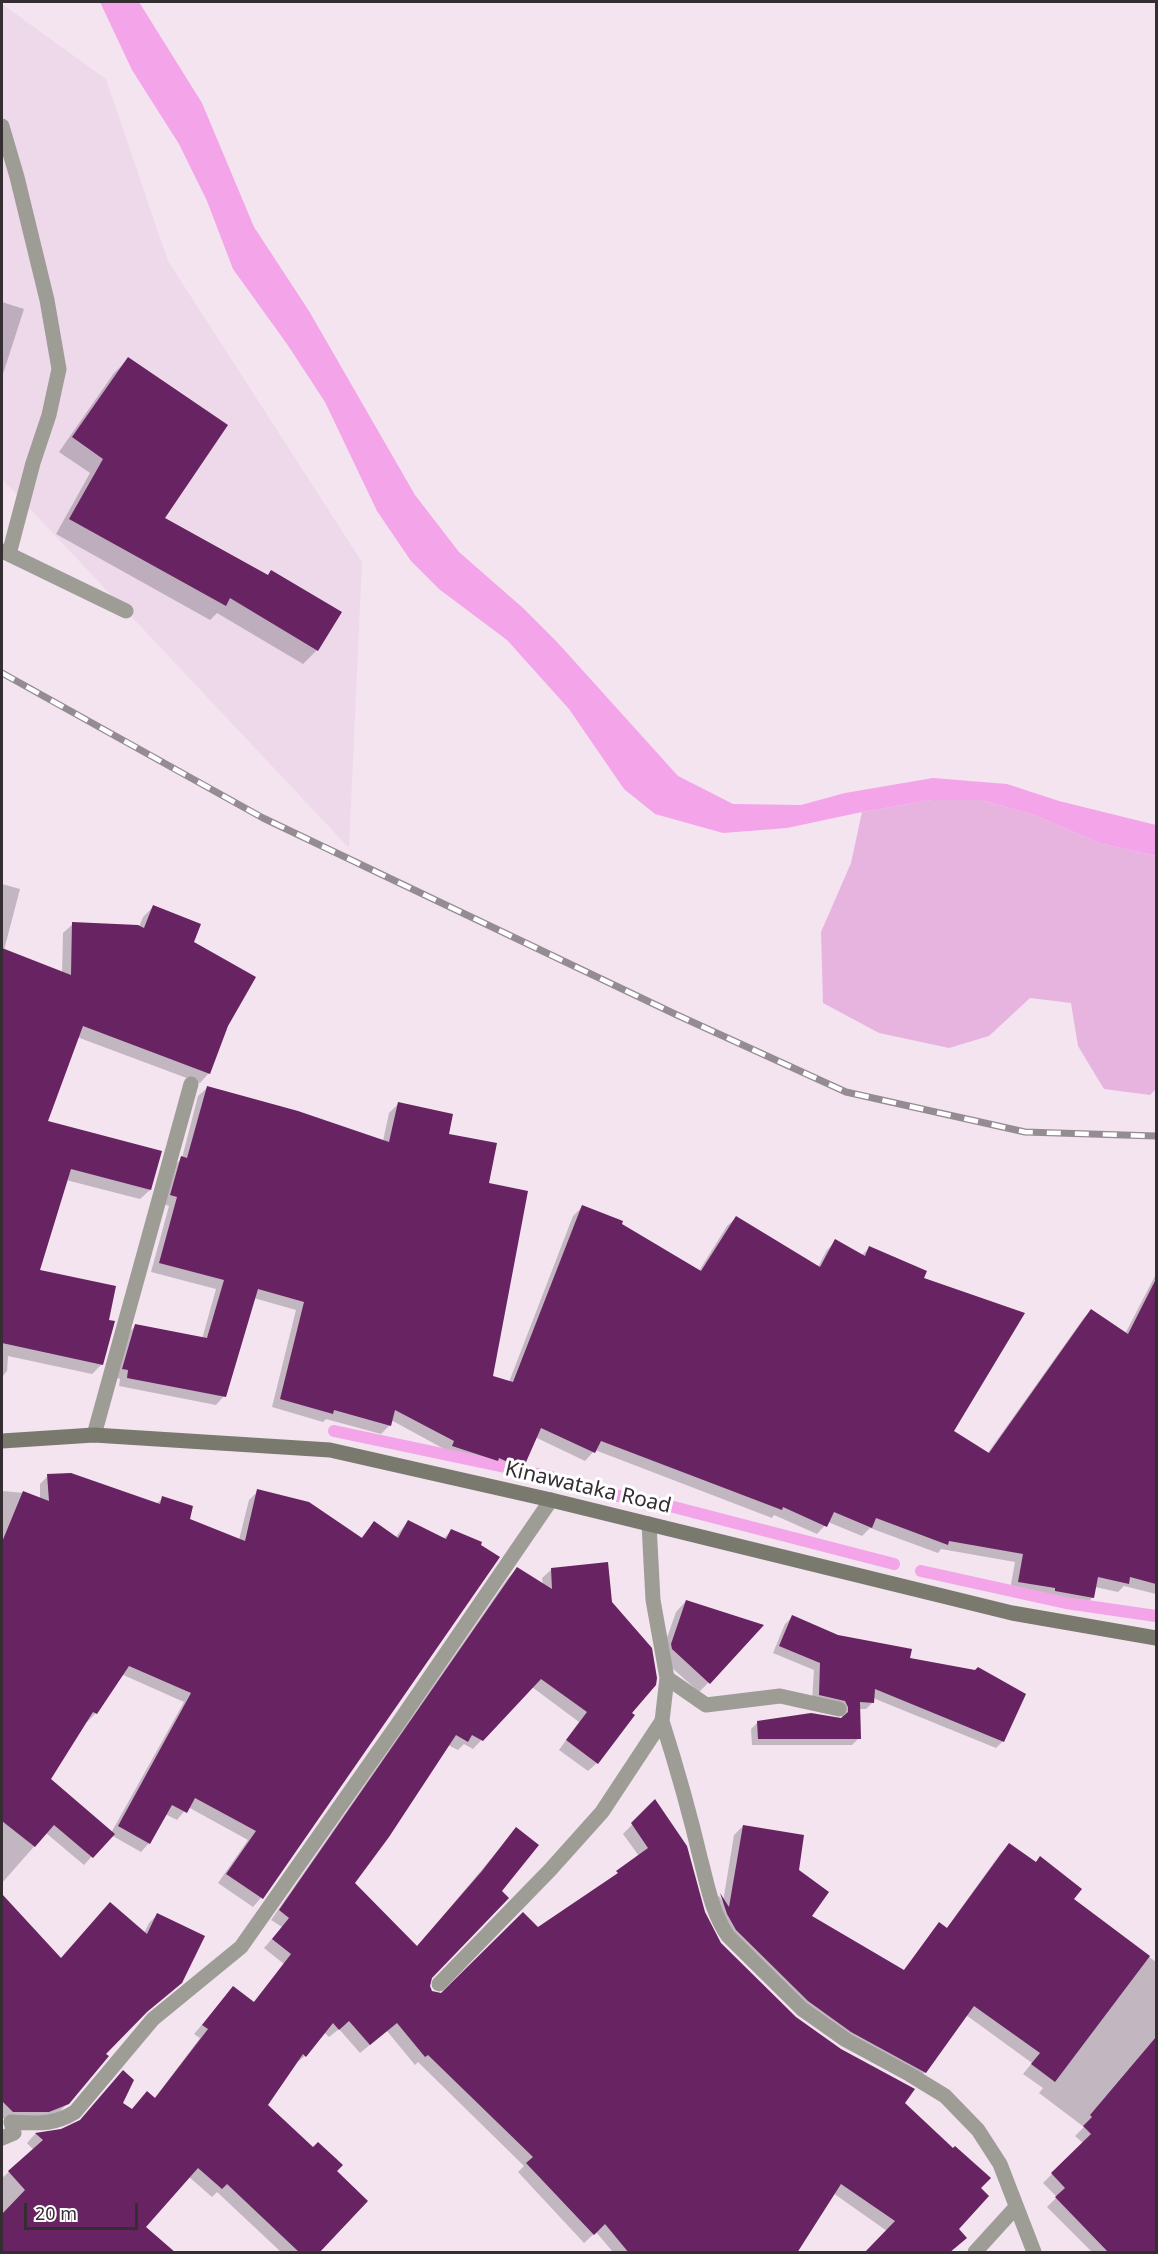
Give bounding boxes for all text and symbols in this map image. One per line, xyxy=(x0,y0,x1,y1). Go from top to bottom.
street label: Kinawataka Road xyxy=(502,1457,674,1519)
scale bar xyxy=(27,2191,141,2229)
text: 20 m xyxy=(35,2201,77,2225)

